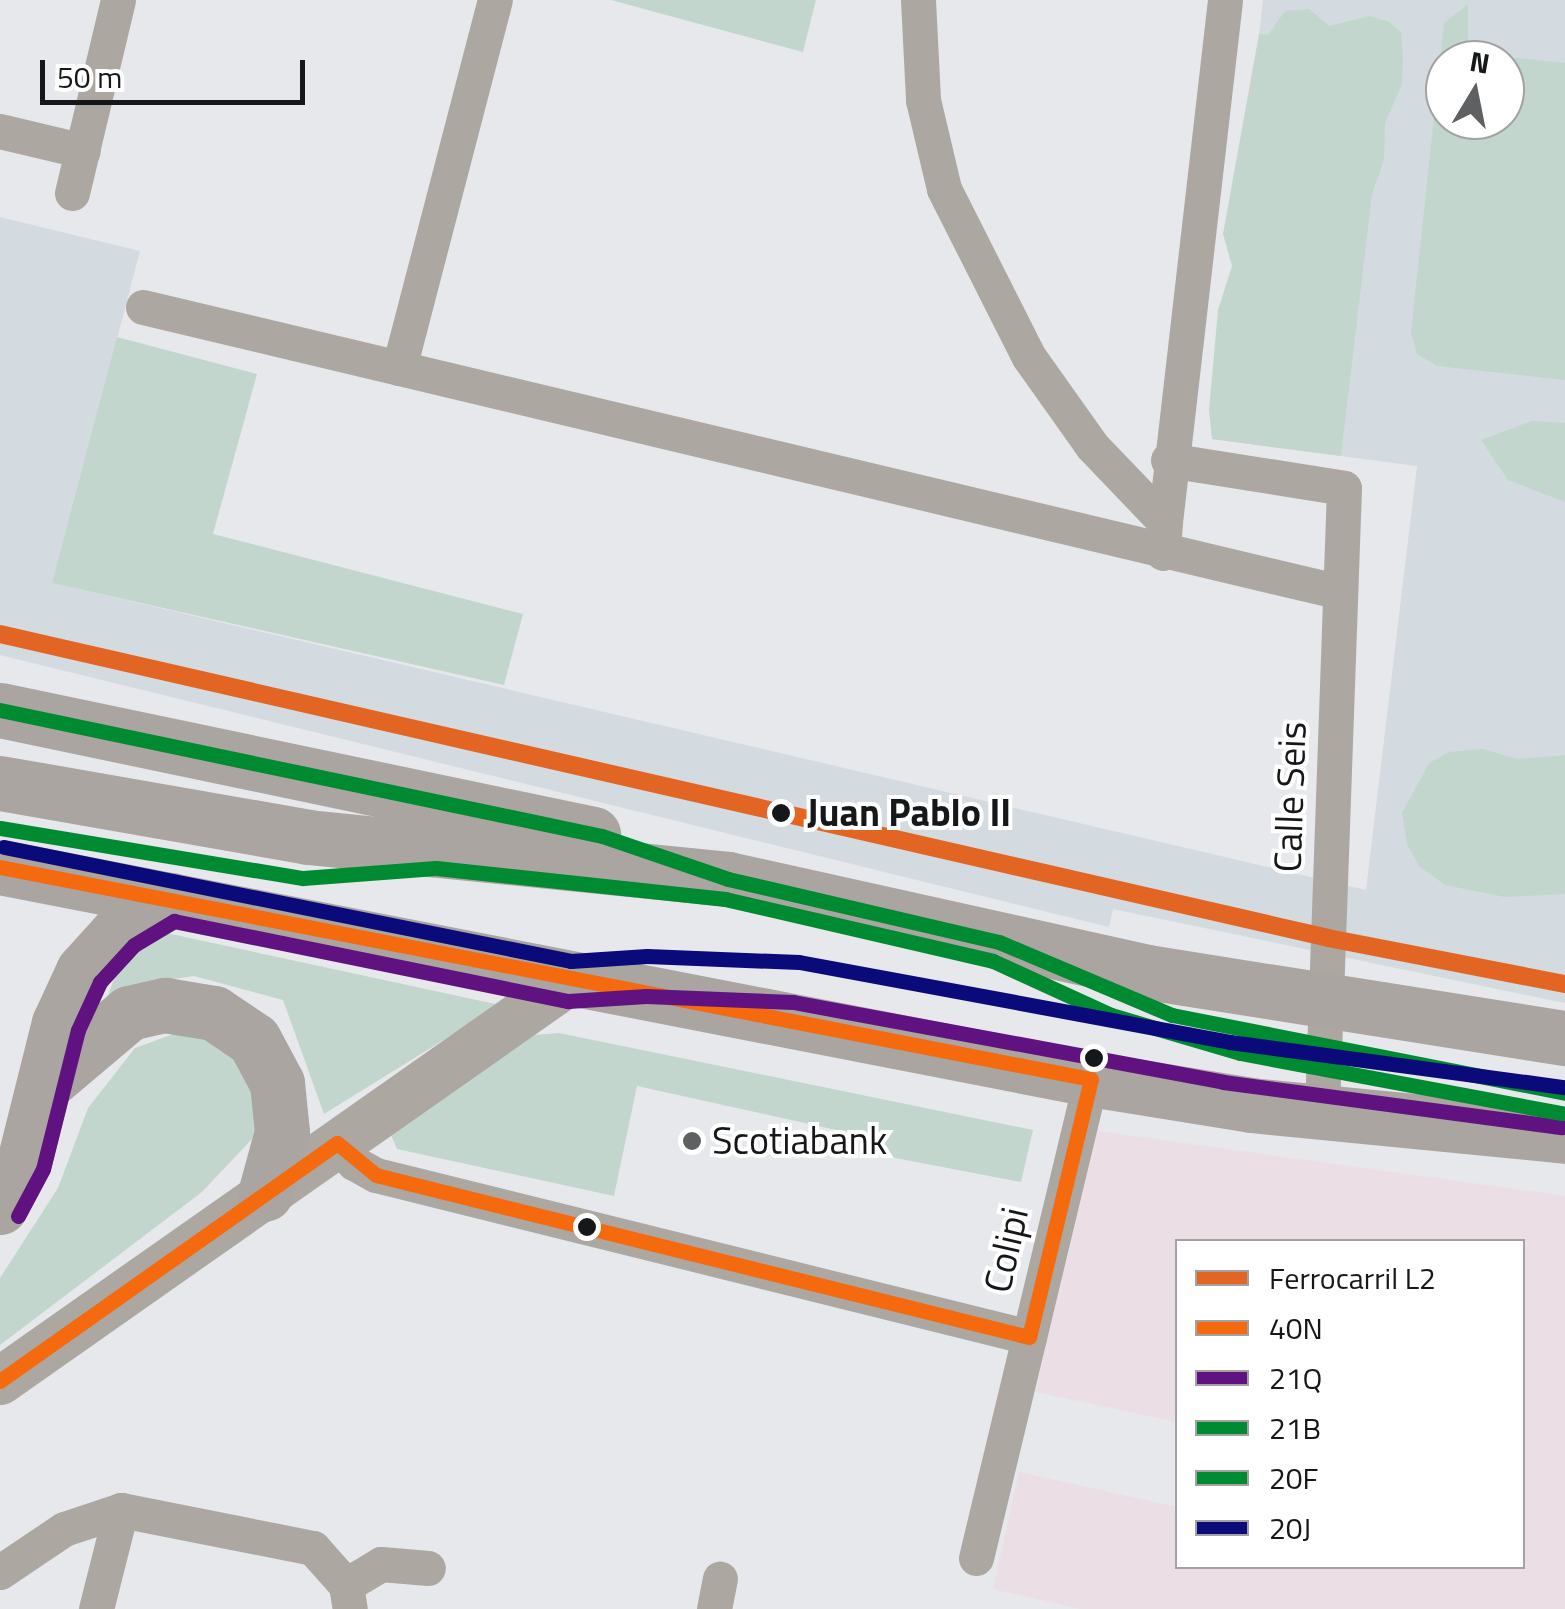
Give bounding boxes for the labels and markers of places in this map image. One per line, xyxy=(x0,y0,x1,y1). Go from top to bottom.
place label: Juan Pablo II xyxy=(807,790,1011,836)
marker: Juan Pablo II xyxy=(764,796,798,830)
unlabelled marker xyxy=(1084,1048,1104,1068)
place label: Scotiabank xyxy=(712,1118,887,1164)
marker: Scotiabank xyxy=(681,1130,703,1152)
unlabelled marker xyxy=(577,1217,597,1237)

